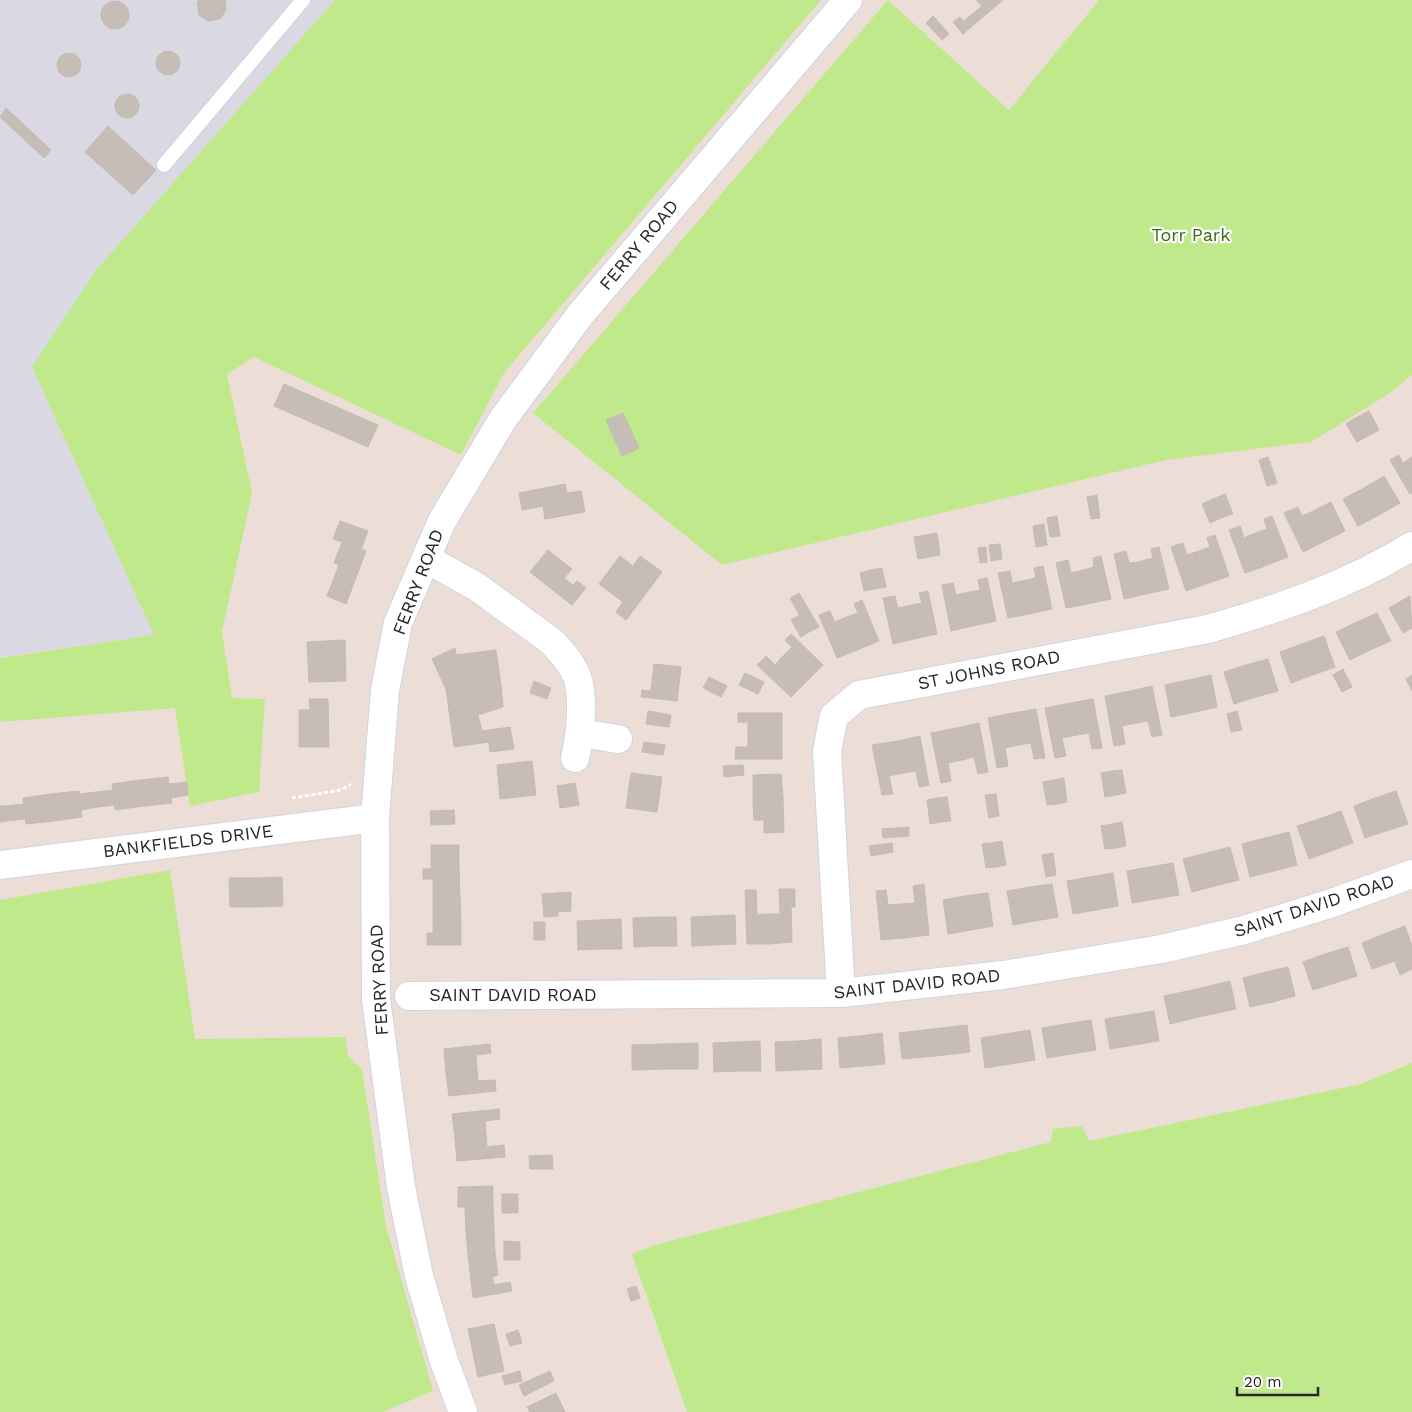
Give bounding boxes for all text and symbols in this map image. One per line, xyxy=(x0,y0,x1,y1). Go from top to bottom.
street label: FERRY ROAD xyxy=(595,195,682,294)
park label: Torr Park xyxy=(1152,224,1230,245)
street label: FERRY ROAD xyxy=(388,526,447,638)
street label: ST JOHNS ROAD xyxy=(916,645,1062,694)
street label: BANKFIELDS DRIVE xyxy=(102,820,274,861)
street label: SAINT DAVID ROAD xyxy=(1231,870,1397,941)
street label: FERRY ROAD xyxy=(365,924,392,1036)
street label: SAINT DAVID ROAD xyxy=(833,964,1001,1003)
street label: SAINT DAVID ROAD xyxy=(429,984,597,1005)
scale bar xyxy=(1237,1364,1318,1396)
text: 20 m xyxy=(1244,1373,1282,1391)

